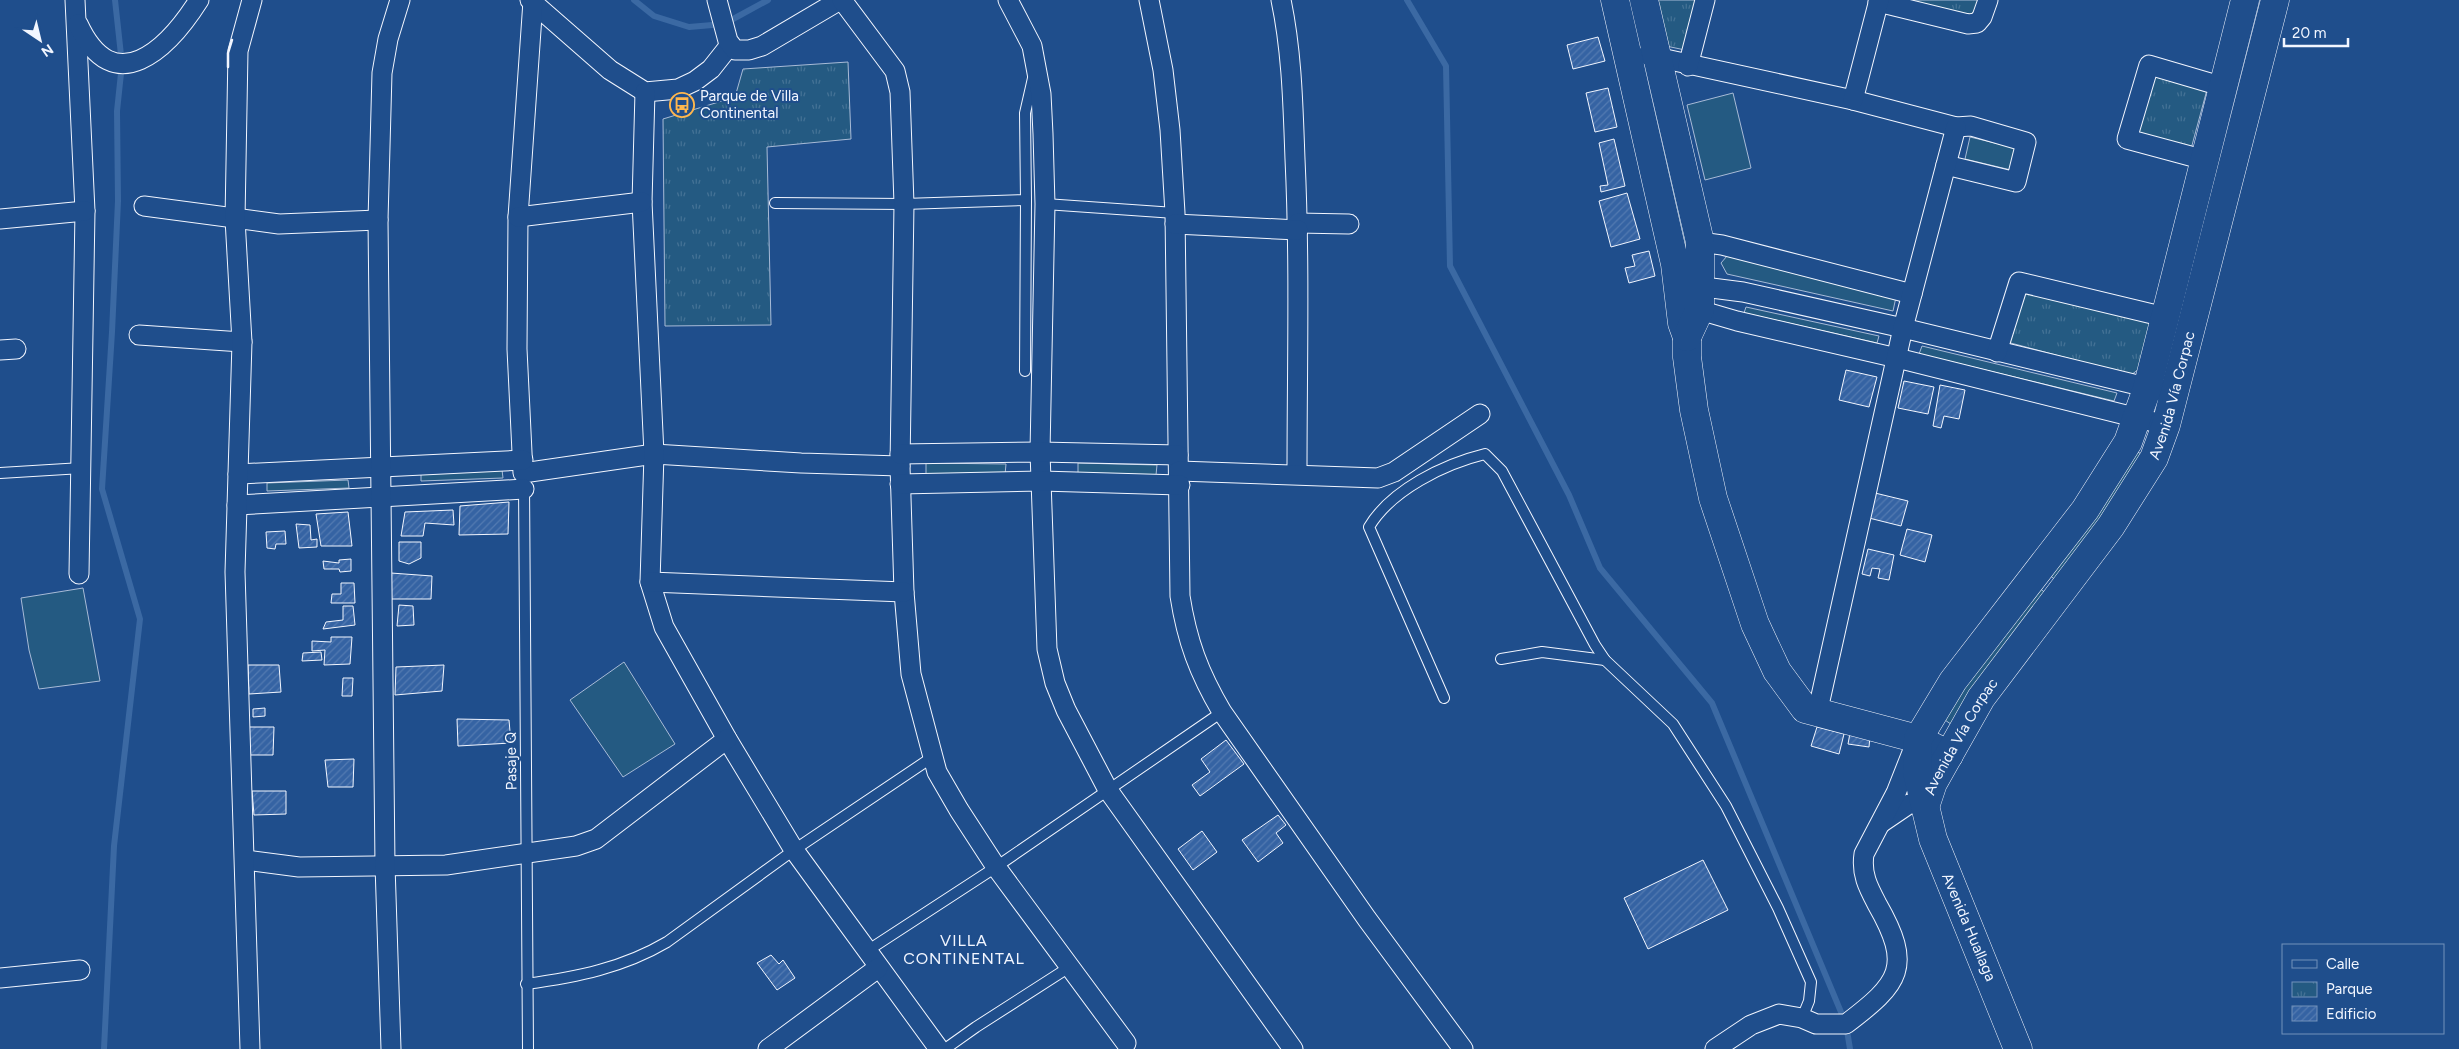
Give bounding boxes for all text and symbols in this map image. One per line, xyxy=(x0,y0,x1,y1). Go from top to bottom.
north arrow xyxy=(15,15,65,65)
scale bar xyxy=(2284,15,2348,47)
text: 20 m xyxy=(2292,24,2326,42)
text: N xyxy=(38,40,56,60)
place label: Parque de Villa Continental xyxy=(700,87,799,122)
bus stop icon: Parque de Villa Continental xyxy=(669,92,695,118)
street label: Avenida Vía Corpac xyxy=(2145,330,2199,462)
street label: Avenida Vía Corpac xyxy=(1921,675,2002,798)
street label: Pasaje Q xyxy=(501,732,521,790)
street label: Avenida Huallaga xyxy=(1938,870,2000,984)
district label: VILLA CONTINENTAL xyxy=(903,931,1025,968)
legend xyxy=(2282,944,2444,1034)
text: Calle xyxy=(2326,955,2359,973)
text: Parque xyxy=(2326,980,2373,998)
text: Edificio xyxy=(2326,1005,2377,1023)

